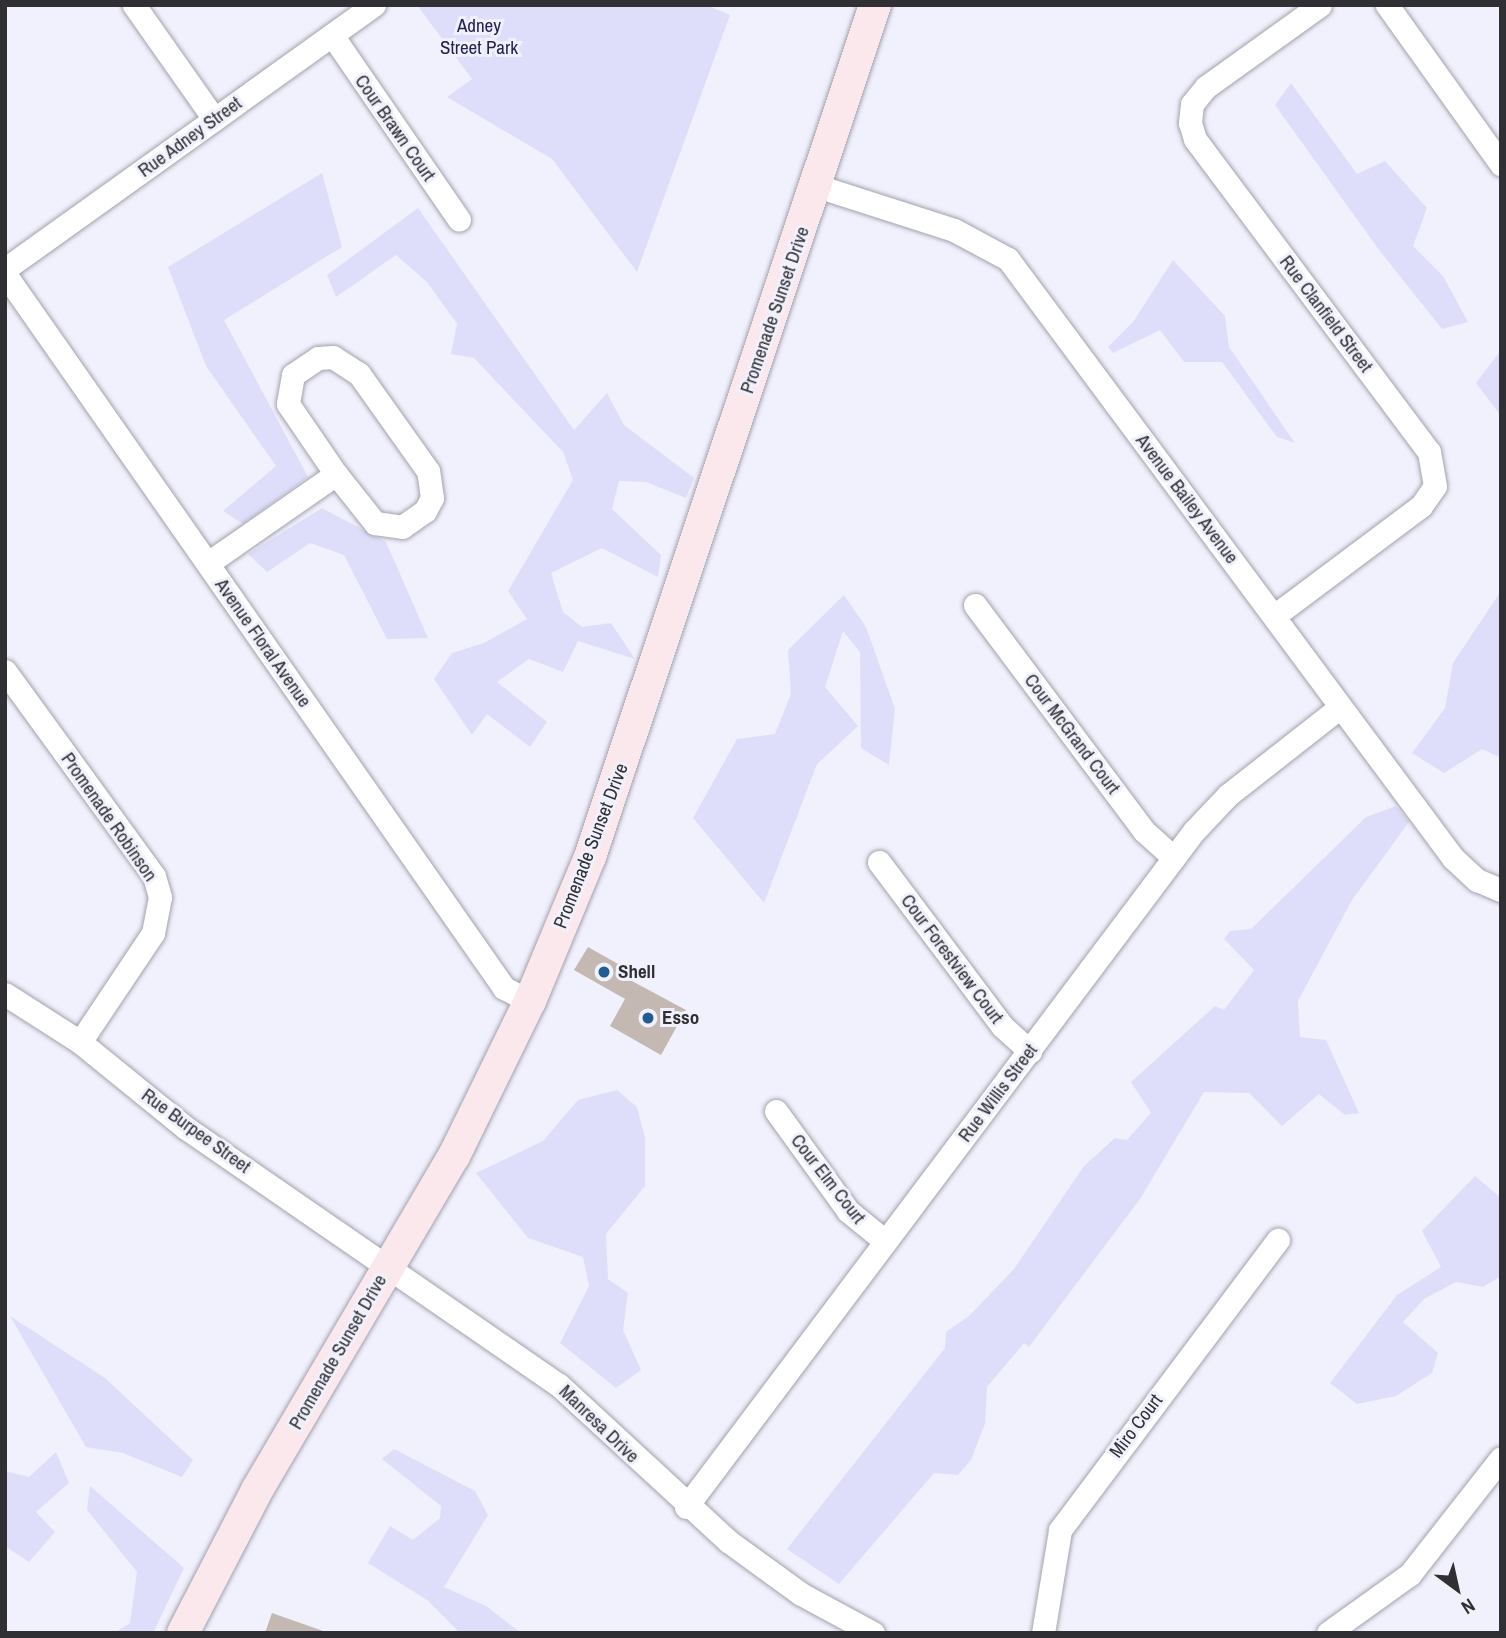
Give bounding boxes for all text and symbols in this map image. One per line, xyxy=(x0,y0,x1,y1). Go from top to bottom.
park label: Adney Street Park xyxy=(440,15,518,59)
street label: Cour Brawn Court xyxy=(350,70,440,186)
street label: Rue Adney Street xyxy=(134,92,246,182)
street label: Promenade Sunset Drive xyxy=(736,224,814,396)
street label: Rue Clanfield Street xyxy=(1275,251,1377,377)
street label: Avenue Bailey Avenue xyxy=(1131,429,1243,569)
street label: Avenue Floral Avenue xyxy=(210,574,316,712)
street label: Cour McGrand Court xyxy=(1019,669,1125,799)
street label: Promenade Robinson xyxy=(56,748,162,886)
street label: Promenade Sunset Drive xyxy=(549,760,633,932)
street label: Cour Forestview Court xyxy=(896,890,1008,1028)
place label: Shell xyxy=(618,961,655,983)
marker: Shell xyxy=(596,964,612,980)
place label: Esso xyxy=(662,1007,699,1029)
marker: Esso xyxy=(640,1010,656,1026)
street label: Rue Willis Street xyxy=(954,1039,1042,1147)
street label: Rue Burpee Street xyxy=(137,1084,255,1178)
street label: Cour Elm Court xyxy=(786,1130,870,1228)
street label: Promenade Sunset Drive xyxy=(284,1271,392,1433)
street label: Manresa Drive xyxy=(554,1380,644,1468)
street label: Miro Court xyxy=(1105,1390,1167,1462)
north arrow xyxy=(1422,1554,1492,1624)
text: N xyxy=(1457,1593,1480,1621)

